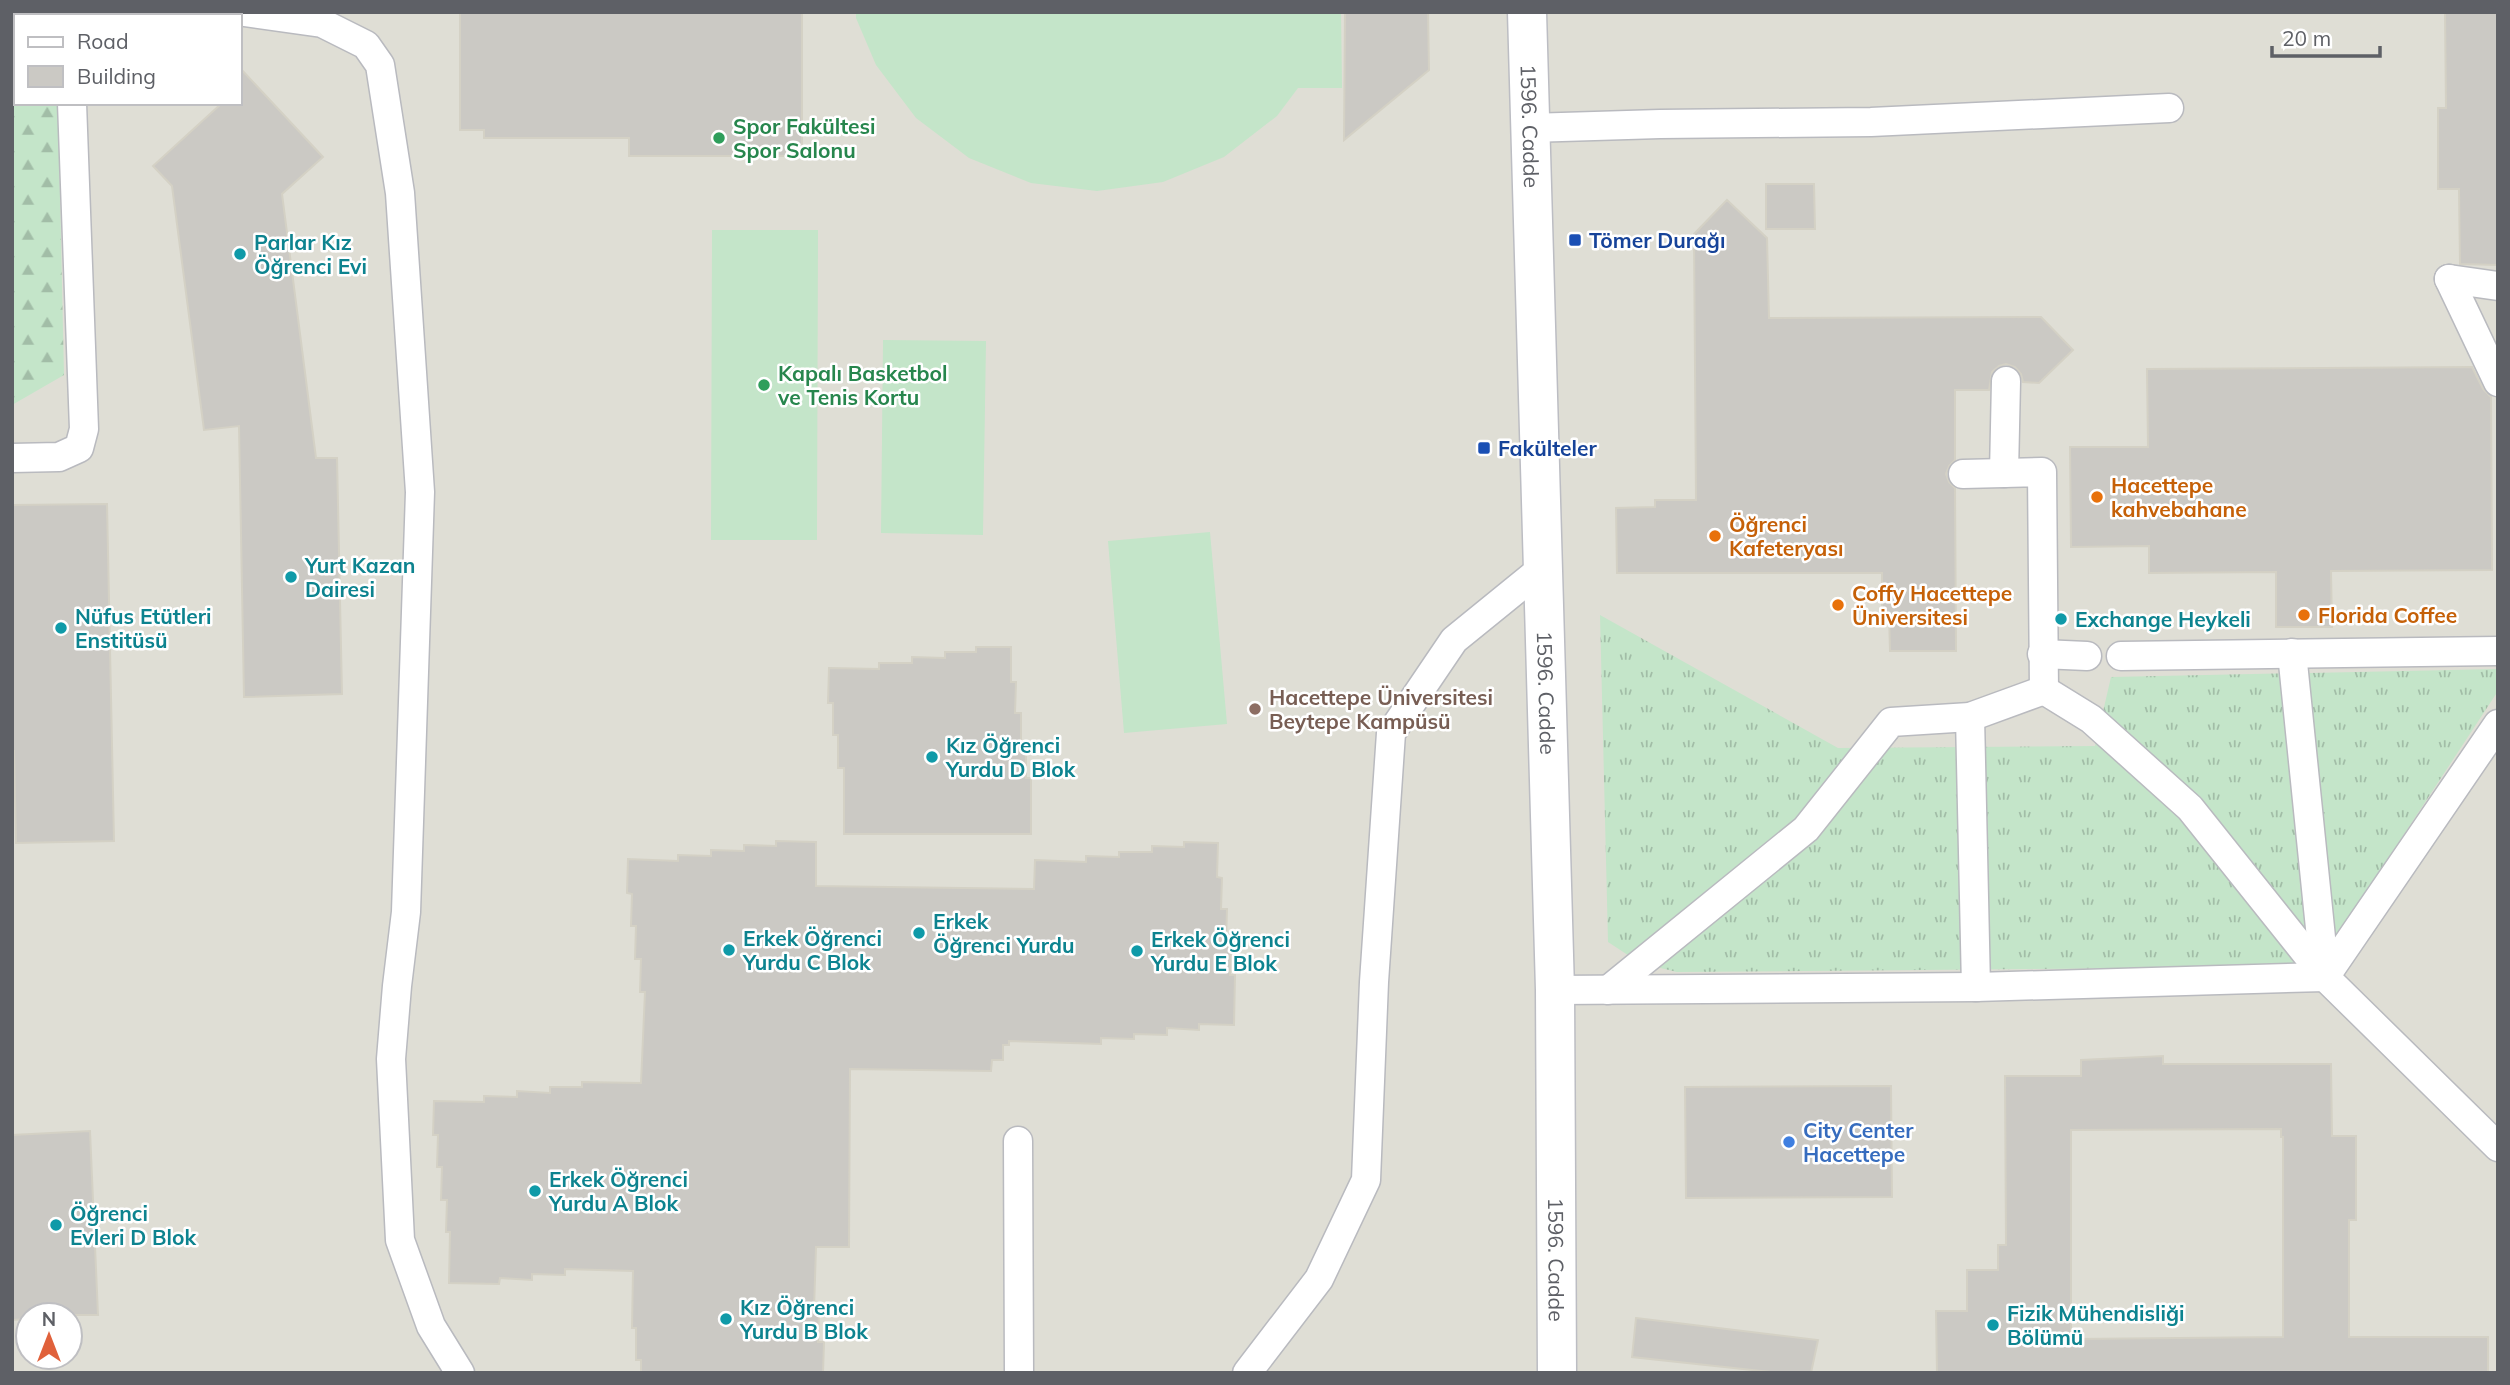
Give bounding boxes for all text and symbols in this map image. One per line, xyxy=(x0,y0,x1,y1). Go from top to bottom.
legend xyxy=(14,14,242,105)
scale bar xyxy=(2272,14,2380,58)
text: 20 m xyxy=(2282,25,2331,51)
text: Road xyxy=(77,28,128,54)
text: Building xyxy=(77,63,156,89)
street label: 1596. Cadde xyxy=(1515,64,1545,188)
place label: Spor Fakültesi Spor Salonu xyxy=(733,113,876,163)
marker: Spor Fakültesi Spor Salonu xyxy=(711,130,727,146)
place label: Tömer Durağı xyxy=(1589,227,1725,253)
place label: Parlar Kız Öğrenci Evi xyxy=(254,229,367,279)
marker: Tömer Durağı xyxy=(1567,232,1583,248)
marker: Parlar Kız Öğrenci Evi xyxy=(232,246,248,262)
place label: Kapalı Basketbol ve Tenis Kortu xyxy=(777,360,948,410)
marker: Kapalı Basketbol ve Tenis Kortu xyxy=(756,377,772,393)
place label: Fakülteler xyxy=(1498,435,1598,461)
marker: Fakülteler xyxy=(1476,440,1492,456)
place label: Hacettepe kahvebahane xyxy=(2111,472,2247,522)
marker: Hacettepe kahvebahane xyxy=(2089,489,2105,505)
place label: Öğrenci Kafeteryası xyxy=(1729,511,1843,561)
marker: Öğrenci Kafeteryası xyxy=(1707,528,1723,544)
place label: Yurt Kazan Dairesi xyxy=(304,552,415,602)
marker: Yurt Kazan Dairesi xyxy=(283,569,299,585)
place label: Coffy Hacettepe Üniversitesi xyxy=(1852,580,2012,630)
marker: Coffy Hacettepe Üniversitesi xyxy=(1830,597,1846,613)
place label: Florida Coffee xyxy=(2318,602,2457,628)
place label: Nüfus Etütleri Enstitüsü xyxy=(75,603,211,653)
place label: Exchange Heykeli xyxy=(2075,606,2251,632)
marker: Florida Coffee xyxy=(2296,607,2312,623)
marker: Exchange Heykeli xyxy=(2053,611,2069,627)
marker: Nüfus Etütleri Enstitüsü xyxy=(53,620,69,636)
street label: 1596. Cadde xyxy=(1532,630,1561,755)
place label: Hacettepe Üniversitesi Beytepe Kampüsü xyxy=(1269,684,1493,734)
marker: Hacettepe Üniversitesi Beytepe Kampüsü xyxy=(1247,701,1263,717)
place label: Kız Öğrenci Yurdu D Blok xyxy=(945,732,1076,782)
marker: Kız Öğrenci Yurdu D Blok xyxy=(924,749,940,765)
place label: Erkek Öğrenci Yurdu xyxy=(933,908,1074,958)
place label: Erkek Öğrenci Yurdu C Blok xyxy=(742,925,882,975)
marker: Erkek Öğrenci Yurdu xyxy=(911,925,927,941)
place label: Erkek Öğrenci Yurdu E Blok xyxy=(1150,926,1290,976)
marker: Erkek Öğrenci Yurdu C Blok xyxy=(721,942,737,958)
marker: Erkek Öğrenci Yurdu E Blok xyxy=(1129,943,1145,959)
place label: City Center Hacettepe xyxy=(1803,1117,1914,1167)
marker: City Center Hacettepe xyxy=(1781,1134,1797,1150)
place label: Erkek Öğrenci Yurdu A Blok xyxy=(548,1166,688,1216)
marker: Erkek Öğrenci Yurdu A Blok xyxy=(527,1183,543,1199)
street label: 1596. Cadde xyxy=(1543,1198,1570,1322)
place label: Öğrenci Evleri D Blok xyxy=(70,1200,196,1250)
marker: Öğrenci Evleri D Blok xyxy=(48,1217,64,1233)
place label: Kız Öğrenci Yurdu B Blok xyxy=(739,1294,868,1344)
place label: Fizik Mühendisliği Bölümü xyxy=(2007,1300,2185,1350)
north arrow xyxy=(14,1301,84,1371)
text: N xyxy=(42,1307,56,1331)
marker: Kız Öğrenci Yurdu B Blok xyxy=(718,1311,734,1327)
marker: Fizik Mühendisliği Bölümü xyxy=(1985,1317,2001,1333)

